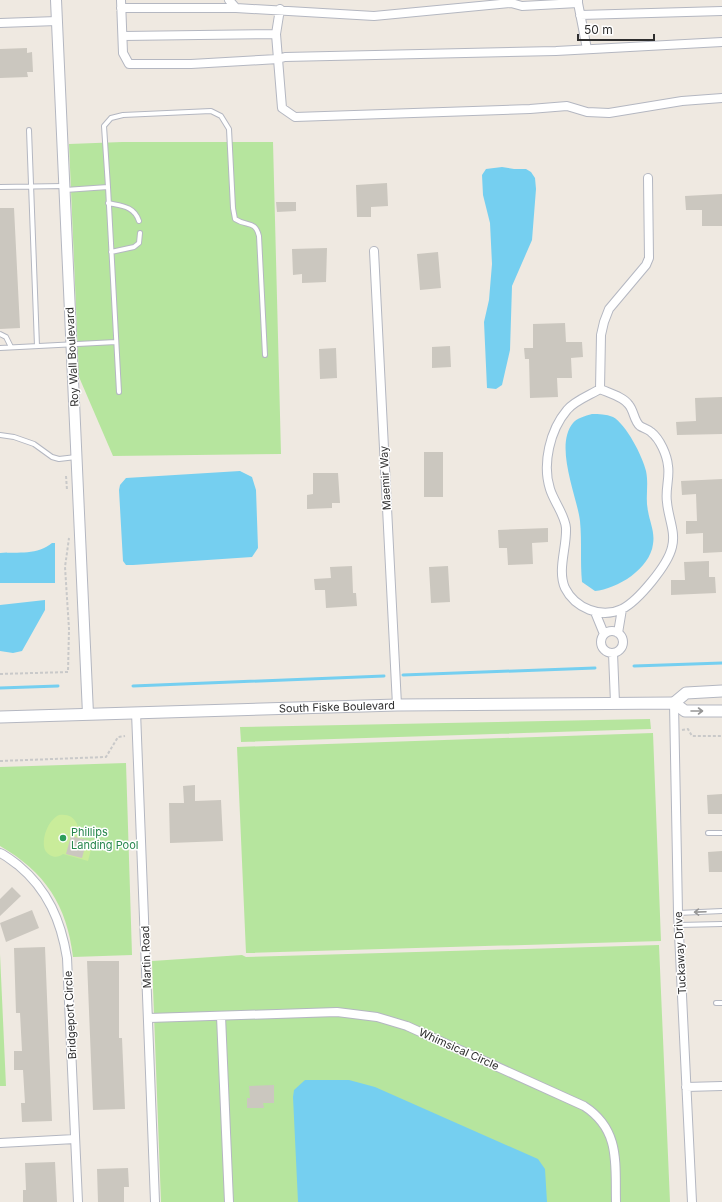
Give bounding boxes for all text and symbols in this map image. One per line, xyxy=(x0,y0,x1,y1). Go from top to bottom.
scale bar xyxy=(578,16,654,42)
text: 50 m xyxy=(584,22,613,37)
street label: Roy Wall Boulevard xyxy=(62,307,82,407)
street label: Maemir Way xyxy=(376,445,394,511)
street label: South Fiske Boulevard xyxy=(279,698,395,716)
one-way arrow xyxy=(690,707,703,715)
place label: Phillips Landing Pool xyxy=(71,825,138,852)
marker: Phillips Landing Pool xyxy=(58,833,68,843)
one-way arrow xyxy=(694,909,707,916)
street label: Tuckaway Drive xyxy=(671,911,689,995)
street label: Martin Road xyxy=(138,925,154,989)
street label: Bridgeport Circle xyxy=(61,970,79,1060)
street label: Whimsical Circle xyxy=(417,1025,501,1073)

